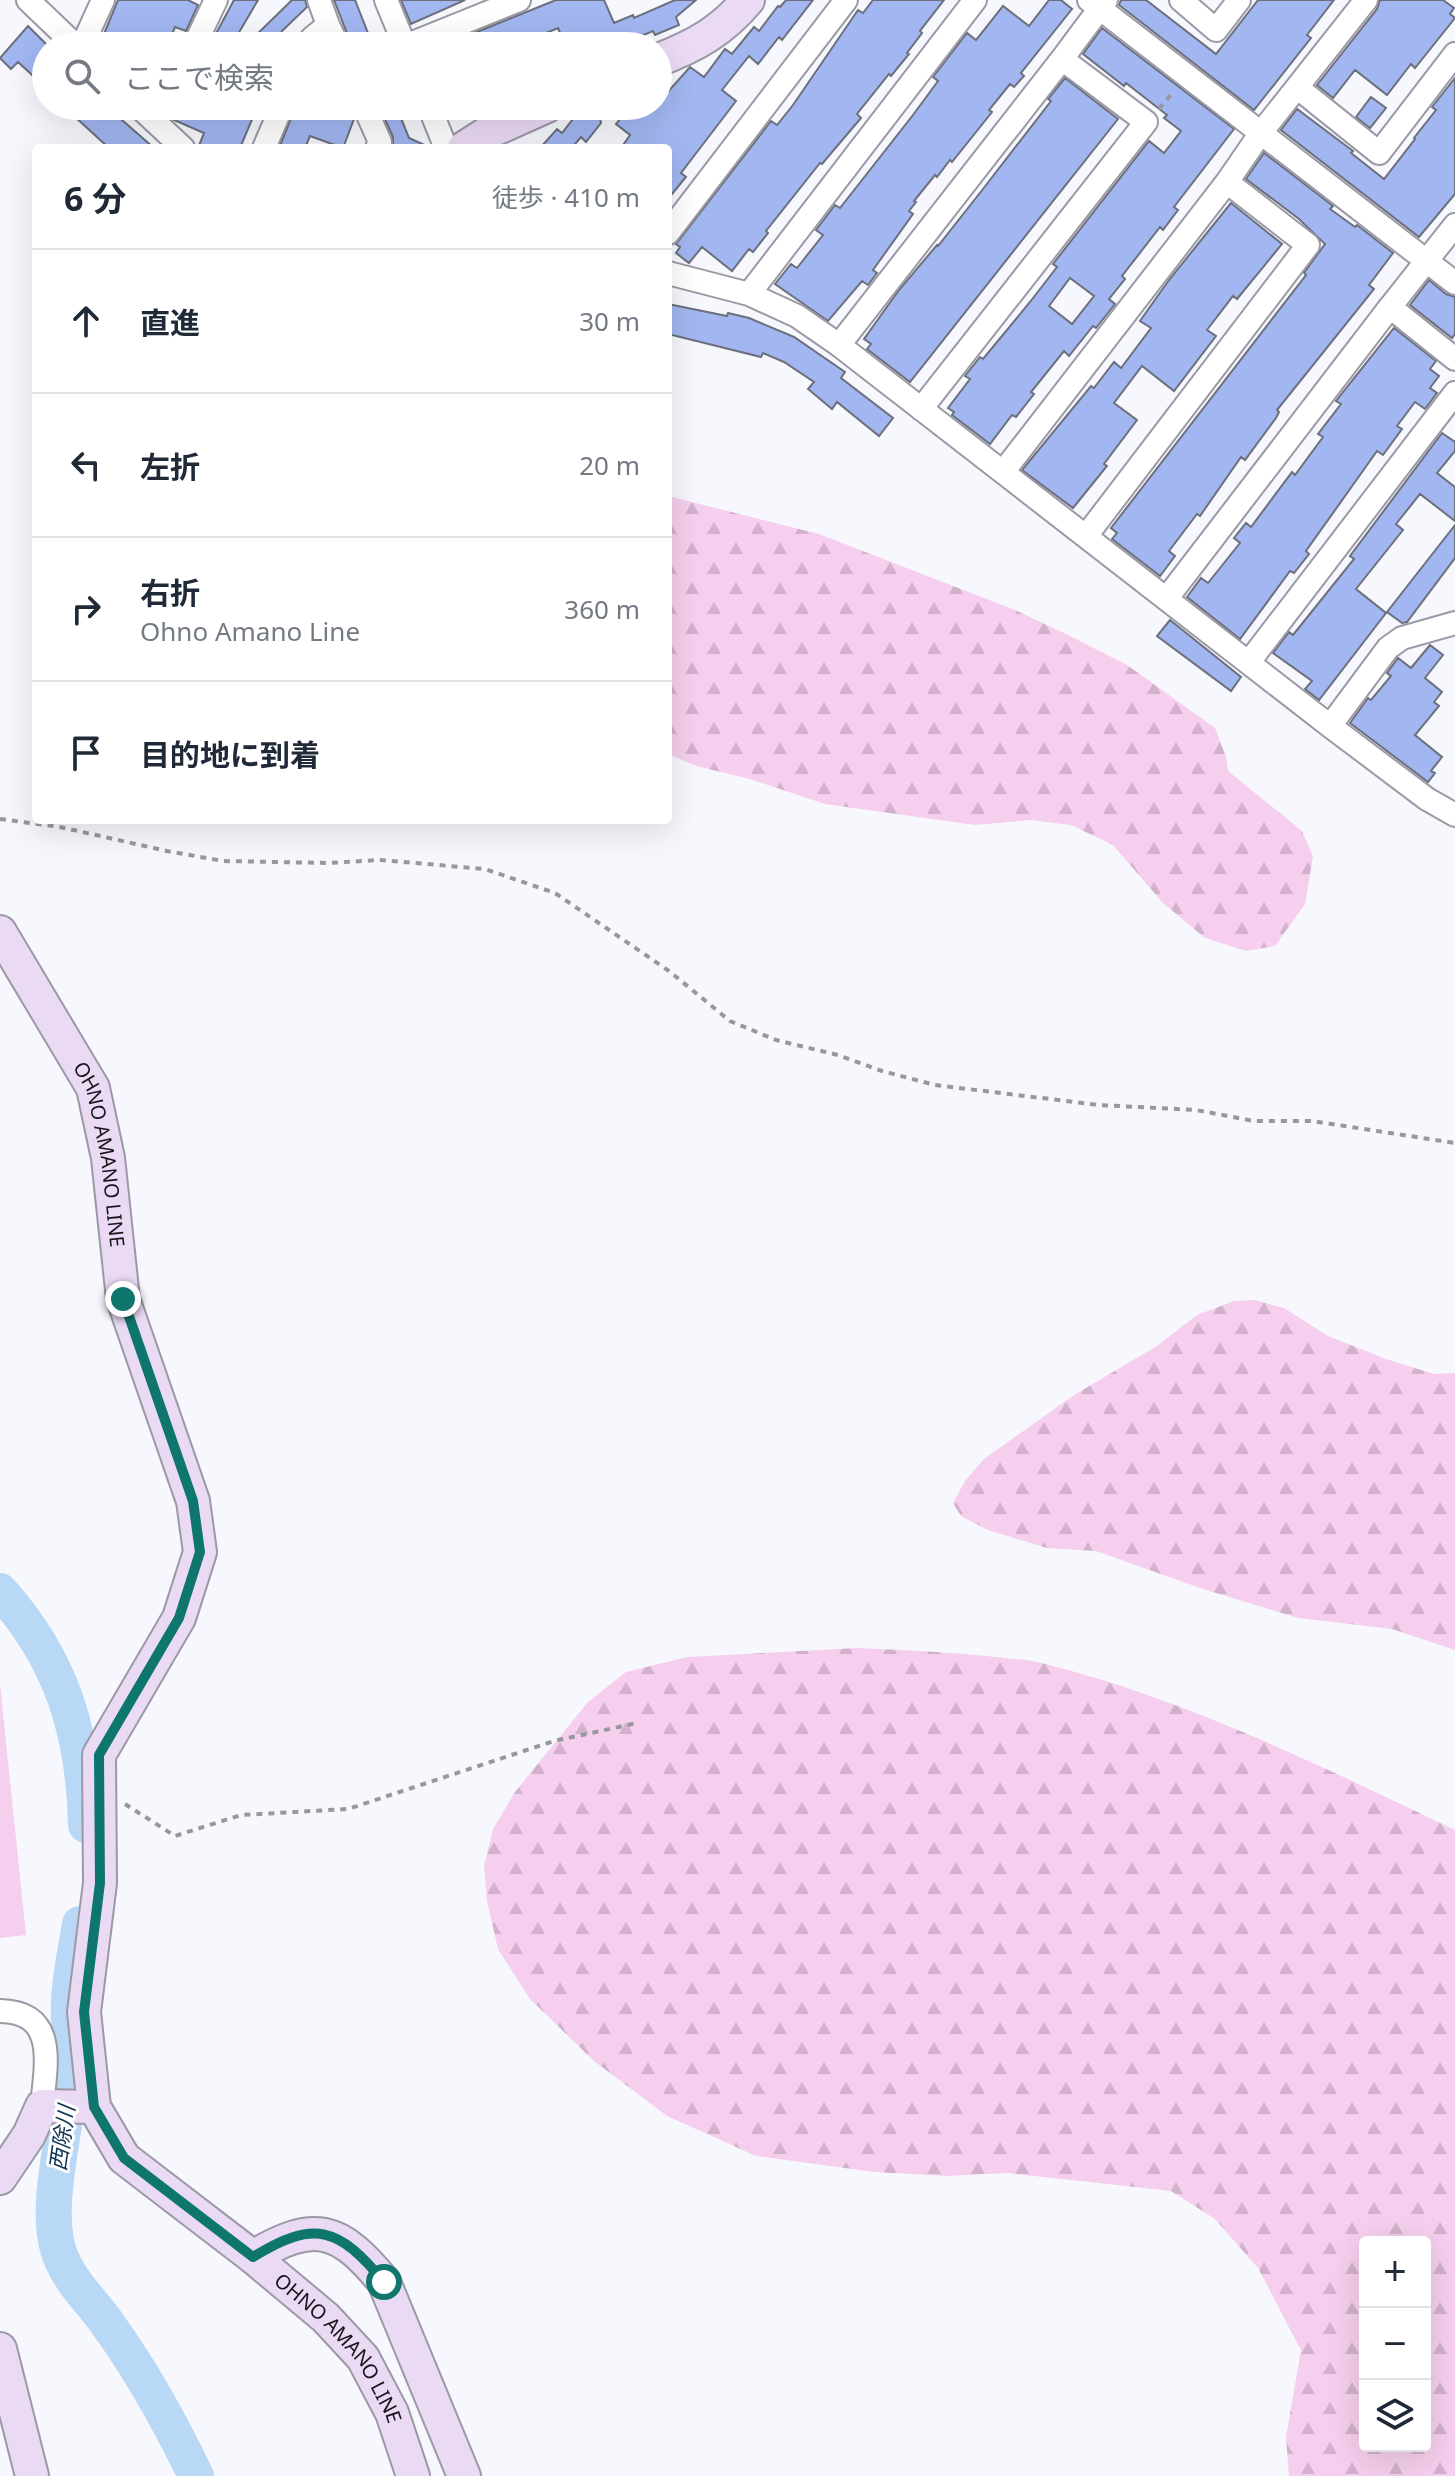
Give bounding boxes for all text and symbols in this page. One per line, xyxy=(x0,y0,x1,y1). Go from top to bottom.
search box xyxy=(32,32,672,120)
icon: search xyxy=(60,54,104,98)
text: ここで検索 xyxy=(124,57,274,98)
text: 6 分 xyxy=(64,175,126,221)
text: 徒歩 · 410 m xyxy=(492,179,640,215)
icon: ahead xyxy=(64,299,108,343)
text: 直進 xyxy=(140,302,200,343)
text: 30 m xyxy=(579,303,640,339)
icon: left xyxy=(64,443,108,487)
text: 左折 xyxy=(140,446,200,487)
text: 20 m xyxy=(579,447,640,483)
text: 右折 xyxy=(140,572,200,613)
icon: right xyxy=(64,587,108,631)
text: 360 m xyxy=(564,591,640,627)
text: Ohno Amano Line xyxy=(140,613,360,649)
icon: arrive xyxy=(64,731,108,775)
text: 目的地に到着 xyxy=(140,734,320,775)
street label: OHNO AMANO LINE xyxy=(67,1056,131,1249)
route end xyxy=(105,1281,141,1317)
water label: 西除川 xyxy=(42,2101,81,2173)
map controls xyxy=(1359,2236,1431,2452)
button: + xyxy=(1359,2236,1431,2308)
route start xyxy=(366,2264,402,2300)
street label: OHNO AMANO LINE xyxy=(269,2267,408,2426)
button: − xyxy=(1359,2308,1431,2380)
button: layers xyxy=(1359,2380,1431,2452)

